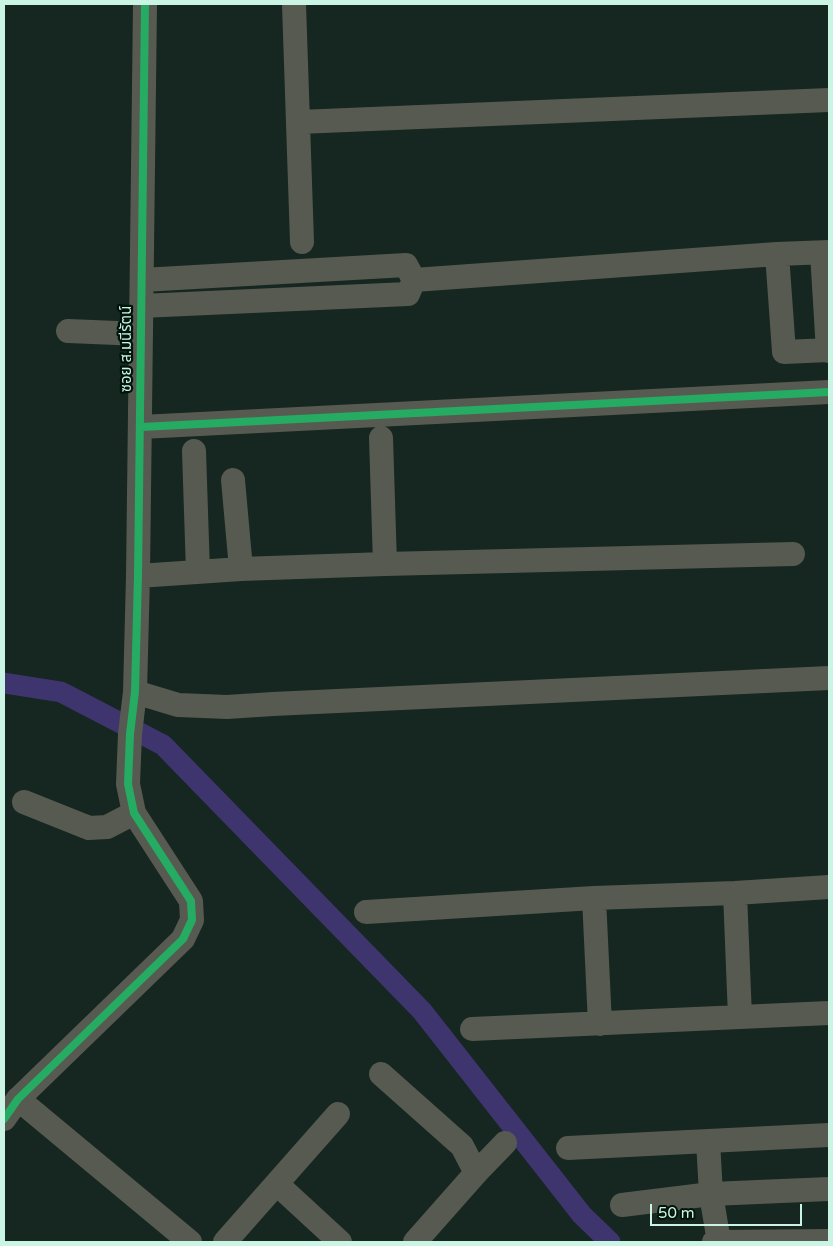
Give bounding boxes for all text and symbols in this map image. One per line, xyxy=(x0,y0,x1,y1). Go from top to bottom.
street label: ซอย ส.มนีรัตน์ xyxy=(118,306,136,392)
scale bar xyxy=(653,1194,806,1226)
text: 50 m xyxy=(658,1204,695,1222)

